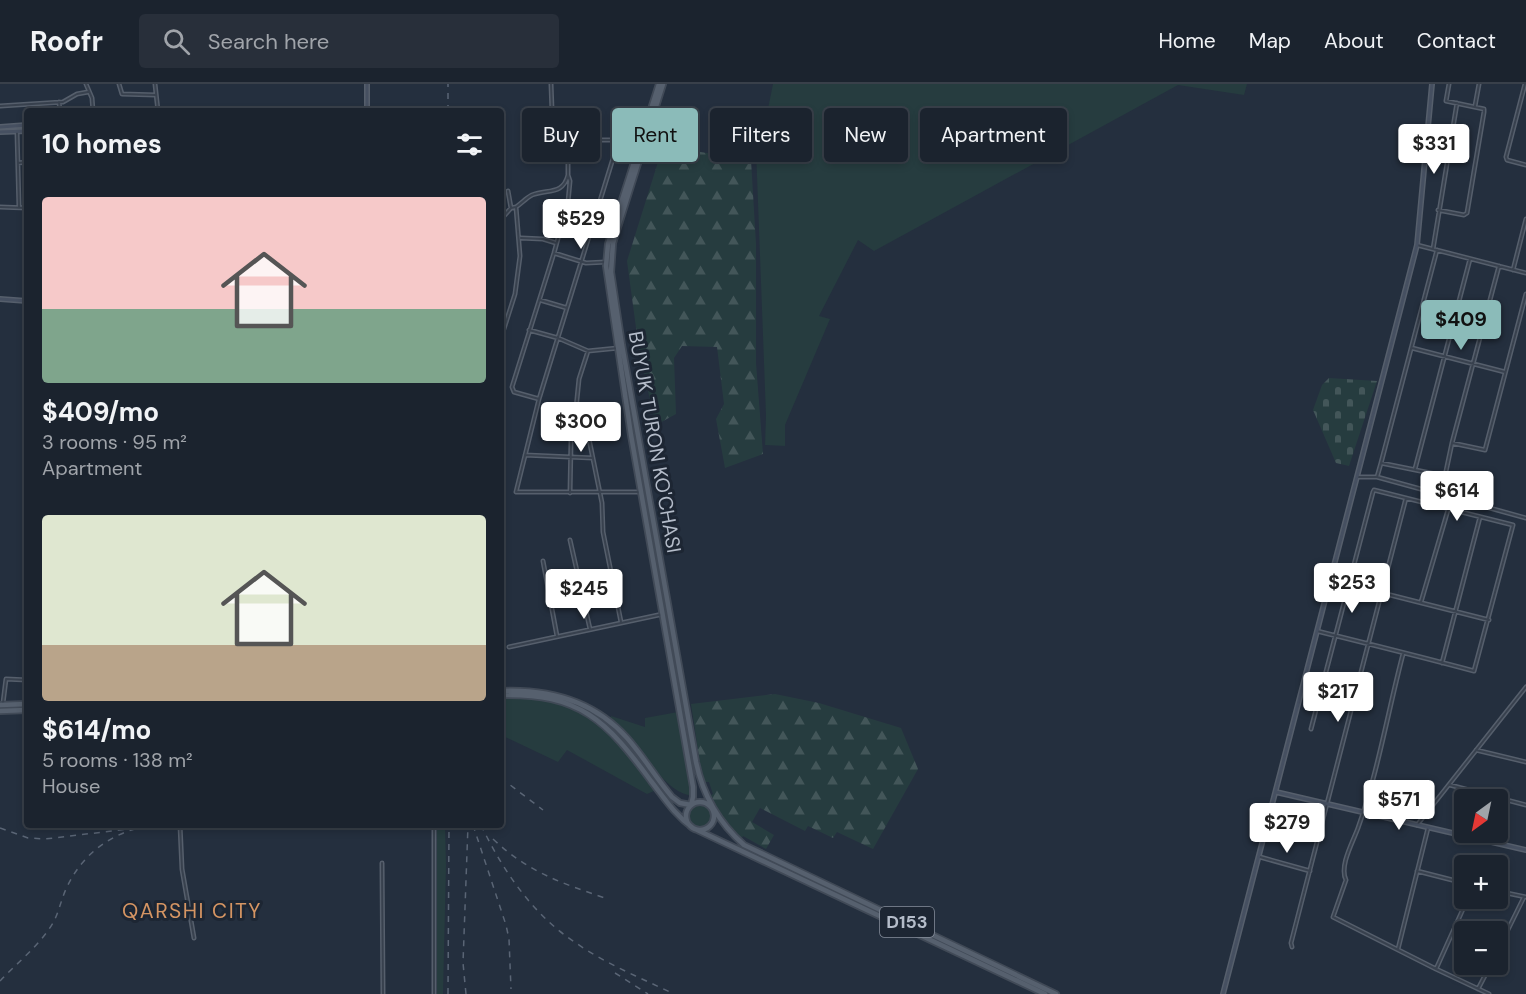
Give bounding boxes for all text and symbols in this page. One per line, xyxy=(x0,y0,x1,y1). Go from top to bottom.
search box xyxy=(139,14,559,68)
text: Roofr xyxy=(30,23,103,60)
icon: search xyxy=(160,25,193,58)
text: Search here xyxy=(208,27,329,56)
text: Home xyxy=(1158,27,1216,55)
text: Map xyxy=(1249,27,1291,55)
text: About xyxy=(1324,27,1384,55)
text: Contact xyxy=(1417,27,1496,55)
chip: Buy xyxy=(522,108,600,162)
chip: Rent xyxy=(612,108,698,162)
chip: Filters xyxy=(710,108,812,162)
chip: New xyxy=(824,108,908,162)
chip: Apartment xyxy=(920,108,1067,162)
pin: $331 xyxy=(1398,124,1470,175)
text: 10 homes xyxy=(42,127,162,161)
icon: filters xyxy=(453,128,486,161)
text: $331 xyxy=(1412,130,1456,156)
pin: $529 xyxy=(545,199,617,250)
text: $529 xyxy=(557,205,605,231)
icon: home xyxy=(210,236,318,344)
pin: $409 xyxy=(1425,300,1497,351)
text: $409 xyxy=(1435,306,1487,332)
street label: BUYUK TURON KO'CHASI xyxy=(623,329,687,555)
text: $409/mo xyxy=(42,395,159,429)
pin: $300 xyxy=(545,402,617,453)
text: $300 xyxy=(555,408,607,434)
text: 3 rooms · 95 m² xyxy=(42,429,187,455)
text: Apartment xyxy=(42,455,142,481)
pin: $614 xyxy=(1421,471,1493,522)
text: $614 xyxy=(1434,477,1480,503)
icon: home xyxy=(210,554,318,662)
pin: $253 xyxy=(1316,563,1388,614)
pin: $245 xyxy=(548,569,620,620)
text: $253 xyxy=(1328,569,1376,595)
text: $245 xyxy=(560,575,608,601)
pin: $217 xyxy=(1302,672,1374,723)
text: $217 xyxy=(1317,678,1359,704)
text: $614/mo xyxy=(42,713,151,747)
text: 5 rooms · 138 m² xyxy=(42,747,193,773)
text: House xyxy=(42,773,100,799)
pin: $571 xyxy=(1363,780,1435,831)
text: $571 xyxy=(1378,786,1420,812)
north arrow xyxy=(1454,789,1508,843)
map controls xyxy=(1454,789,1508,975)
pin: $279 xyxy=(1251,803,1323,854)
text: $279 xyxy=(1264,809,1310,835)
button: + xyxy=(1454,855,1508,909)
district label: QARSHI CITY xyxy=(122,897,262,925)
road number: D153 xyxy=(880,907,934,937)
button: − xyxy=(1454,921,1508,975)

